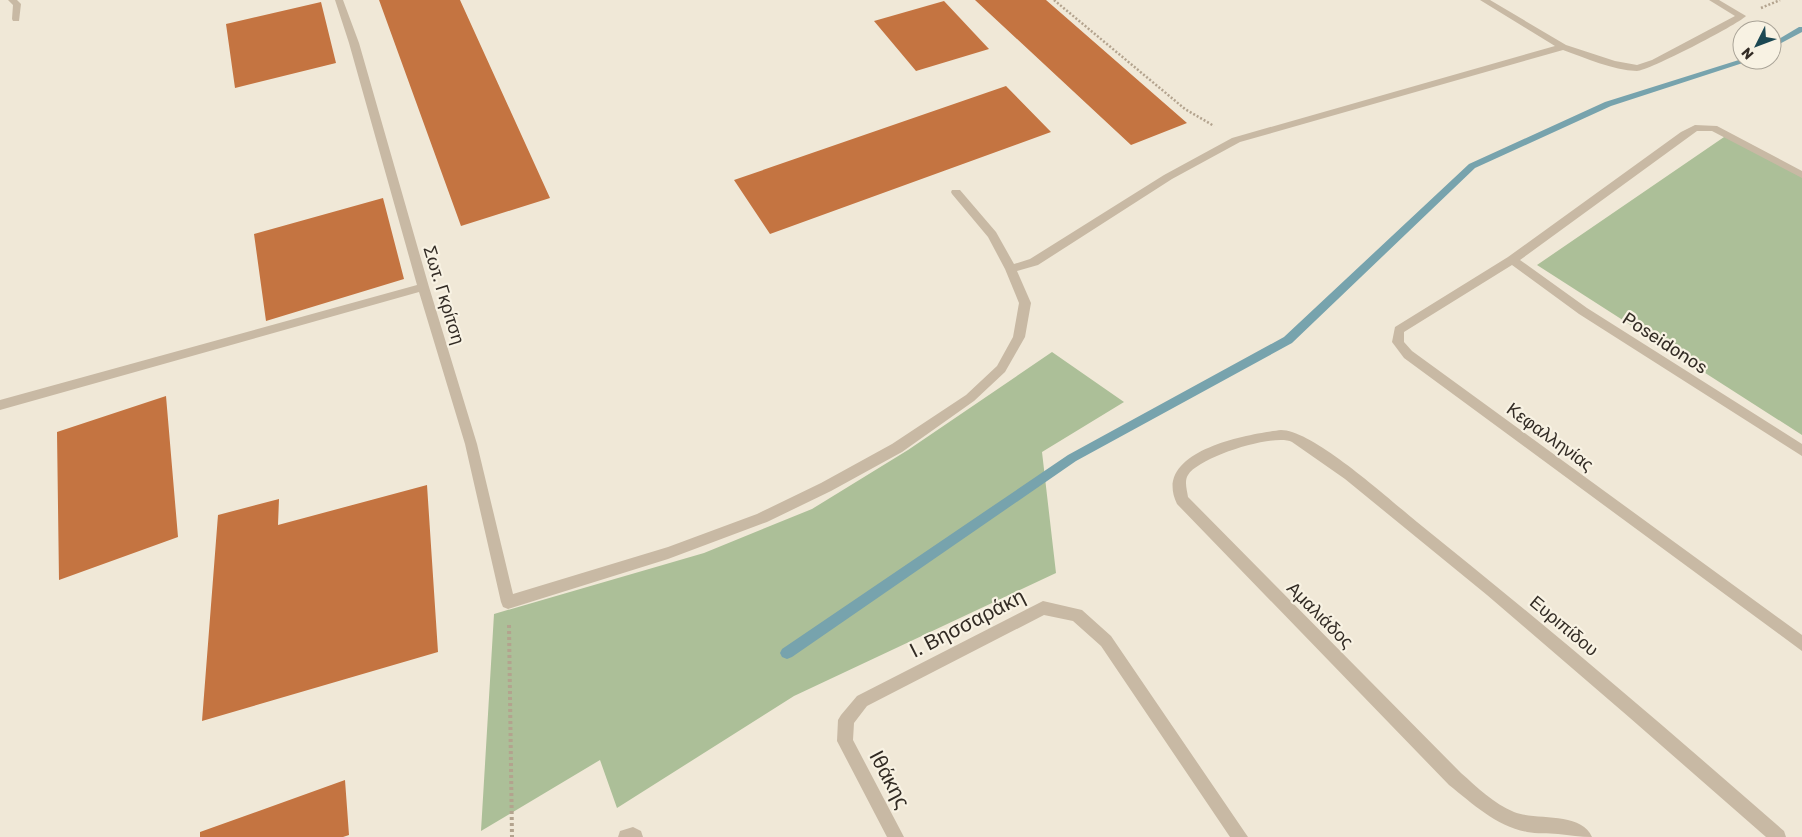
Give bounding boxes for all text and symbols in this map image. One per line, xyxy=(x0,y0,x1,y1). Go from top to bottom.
north arrow xyxy=(1732,20,1782,70)
text: N xyxy=(1738,44,1757,63)
street label: Σωτ. Γκρίτση xyxy=(419,243,469,347)
street label: Poseidonos xyxy=(1618,307,1712,379)
street label: Κεφαλληνίας xyxy=(1502,398,1598,476)
street label: Αμαλιάδος xyxy=(1282,577,1358,653)
street label: Ι. Βησσαράκη xyxy=(905,583,1029,663)
street label: Ευριπίδου xyxy=(1525,591,1603,661)
street label: Ιθάκης xyxy=(864,746,916,812)

